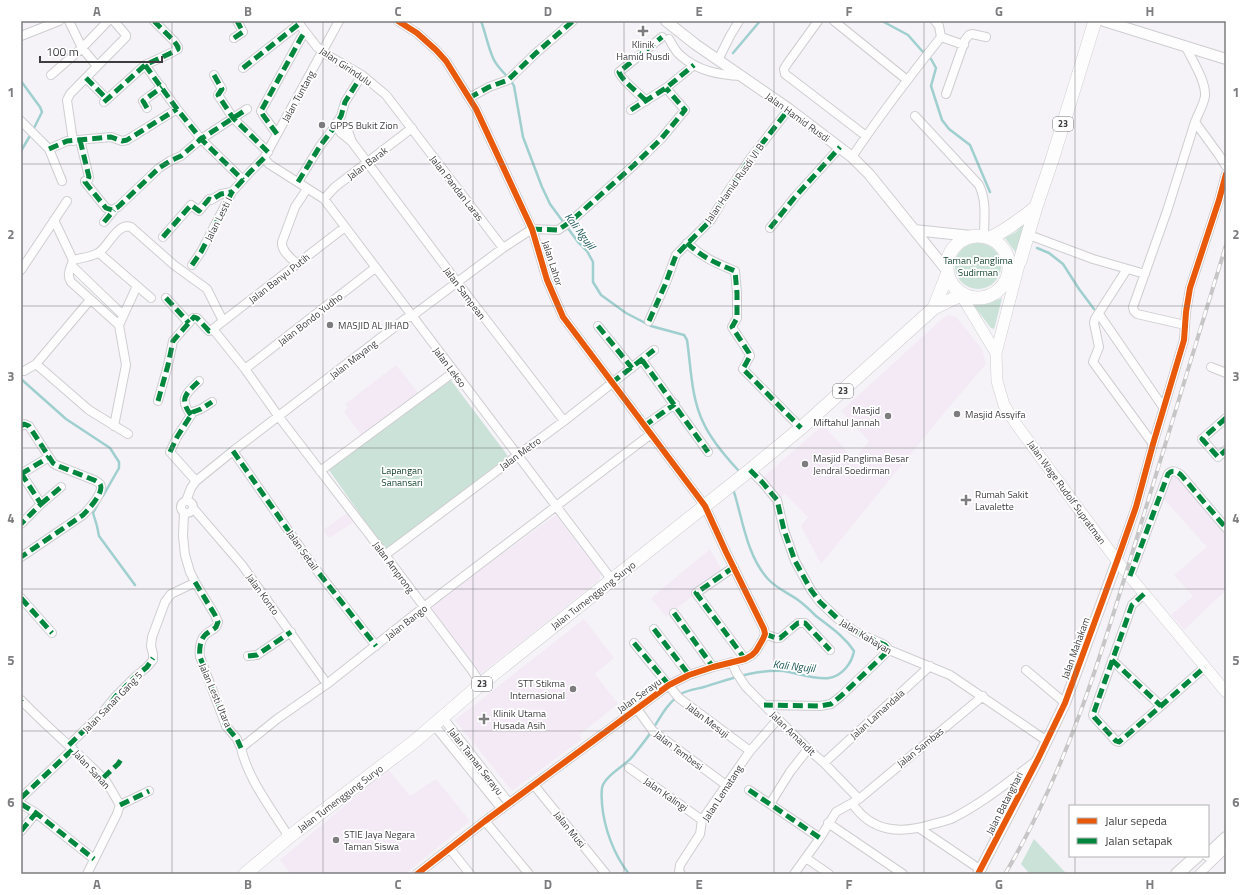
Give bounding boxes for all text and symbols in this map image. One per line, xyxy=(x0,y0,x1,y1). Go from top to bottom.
text: A xyxy=(93,1,101,21)
text: B xyxy=(244,1,252,21)
text: C xyxy=(394,1,402,21)
text: D xyxy=(544,1,552,21)
text: E xyxy=(695,1,703,21)
text: F xyxy=(846,1,853,21)
text: G xyxy=(995,1,1003,21)
text: H xyxy=(1146,1,1154,21)
marker: Klinik Hamid Rusdi xyxy=(637,25,649,37)
place label: Klinik Hamid Rusdi xyxy=(616,37,670,64)
scale bar xyxy=(40,38,162,64)
text: 100 m xyxy=(46,42,79,61)
street label: Jalan Girindulu xyxy=(316,43,375,90)
street label: Jalan Tuntang xyxy=(278,68,319,125)
text: 1 xyxy=(7,82,15,102)
text: 1 xyxy=(1232,82,1240,102)
street label: Jalan Hamid Rusdi xyxy=(762,89,833,146)
road number: 23 xyxy=(1053,117,1073,131)
place label: GPPS Bukit Zion xyxy=(330,118,398,133)
marker: GPPS Bukit Zion xyxy=(317,120,327,130)
street label: Jalan Hamid Rusdi VI B xyxy=(701,140,768,226)
street label: Jalan Barak xyxy=(344,143,391,184)
street label: Jalan Pandan Laras xyxy=(426,152,487,225)
street label: Jalan Lesti I xyxy=(201,195,236,244)
water label: Kali Ngujil xyxy=(561,209,600,254)
text: 2 xyxy=(7,224,15,244)
text: 2 xyxy=(1232,224,1240,244)
street label: Jalan Lahor xyxy=(538,239,567,288)
street label: Jalan Banyu Putih xyxy=(246,250,313,307)
park label: Taman Panglima Sudirman xyxy=(943,253,1013,280)
street label: Jalan Sampean xyxy=(440,264,489,323)
street label: Jalan Bondo Yudho xyxy=(275,289,346,349)
place label: MASJID AL JIHAD xyxy=(338,318,409,333)
marker: MASJID AL JIHAD xyxy=(325,320,335,330)
street label: Jalan Mayang xyxy=(326,336,380,383)
street label: Jalan Lekso xyxy=(429,344,470,391)
text: 3 xyxy=(7,366,15,386)
text: 3 xyxy=(1232,366,1240,386)
road number: 23 xyxy=(833,384,853,398)
place label: Masjid Miftahul Jannah xyxy=(813,403,880,430)
place label: Masjid Assyifa xyxy=(965,407,1025,422)
marker: Masjid Assyifa xyxy=(952,409,962,419)
marker: Masjid Miftahul Jannah xyxy=(883,411,893,421)
street label: Jalan Metro xyxy=(496,433,544,474)
street label: Jalan Wage Rudolf Supratman xyxy=(1024,437,1110,547)
place label: Masjid Panglima Besar Jendral Soedirman xyxy=(813,451,909,478)
marker: Masjid Panglima Besar Jendral Soedirman xyxy=(800,459,810,469)
park label: Lapangan Sanansari xyxy=(381,463,423,490)
place label: Rumah Sakit Lavalette xyxy=(975,487,1029,514)
marker: Rumah Sakit Lavalette xyxy=(960,494,972,506)
text: 4 xyxy=(7,508,15,528)
text: 4 xyxy=(1232,508,1240,528)
street label: Jalan Setail xyxy=(283,527,322,574)
street label: Jalan Amprong xyxy=(369,538,418,596)
street label: Jalan Tumenggung Suryo xyxy=(548,558,639,633)
street label: Jalan Konto xyxy=(242,571,283,618)
street label: Jalan Bango xyxy=(382,601,431,644)
street label: Jalan Kahayan xyxy=(837,615,895,658)
street label: Jalan Mahakam xyxy=(1057,615,1094,681)
text: 5 xyxy=(7,650,15,670)
text: 5 xyxy=(1232,650,1240,670)
water label: Kali Ngujil xyxy=(772,656,818,676)
street label: Jalan Lesti Utara xyxy=(195,661,236,730)
street label: Jalan Sanan Gang 5 xyxy=(79,668,146,737)
street label: Jalan Serayu xyxy=(614,674,665,717)
place label: STT Stikma Internasional xyxy=(510,676,565,703)
road number: 23 xyxy=(472,677,492,691)
marker: STT Stikma Internasional xyxy=(568,684,578,694)
street label: Jalan Lamandala xyxy=(847,686,908,743)
street label: Jalan Mesuji xyxy=(683,699,732,742)
place label: Klinik Utama Husada Asih xyxy=(493,706,546,733)
street label: Jalan Amandit xyxy=(766,708,819,759)
marker: Klinik Utama Husada Asih xyxy=(478,713,490,725)
street label: Jalan Taman Serayu xyxy=(444,724,507,798)
street label: Jalan Sambas xyxy=(894,724,947,771)
street label: Jalan Tembesi xyxy=(651,727,706,774)
street label: Jalan Sanan xyxy=(69,746,114,792)
street label: Jalan Tumenggung Suryo xyxy=(294,761,386,836)
street label: Jalan Lematang xyxy=(698,762,746,825)
street label: Jalan Batanghari xyxy=(982,769,1027,837)
street label: Jalan Kalingi xyxy=(641,774,691,815)
text: 6 xyxy=(7,792,15,812)
text: 6 xyxy=(1232,792,1240,812)
legend xyxy=(1069,805,1209,857)
street label: Jalan Musi xyxy=(550,808,589,851)
text: Jalur sepeda xyxy=(1105,811,1167,830)
place label: STIE Jaya Negara Taman Siswa xyxy=(344,827,415,854)
text: Jalan setapak xyxy=(1105,831,1173,850)
marker: STIE Jaya Negara Taman Siswa xyxy=(331,835,341,845)
text: A xyxy=(93,874,101,894)
text: B xyxy=(244,874,252,894)
text: C xyxy=(394,874,402,894)
text: D xyxy=(544,874,552,894)
text: E xyxy=(695,874,703,894)
text: F xyxy=(846,874,853,894)
text: G xyxy=(995,874,1003,894)
text: H xyxy=(1146,874,1154,894)

